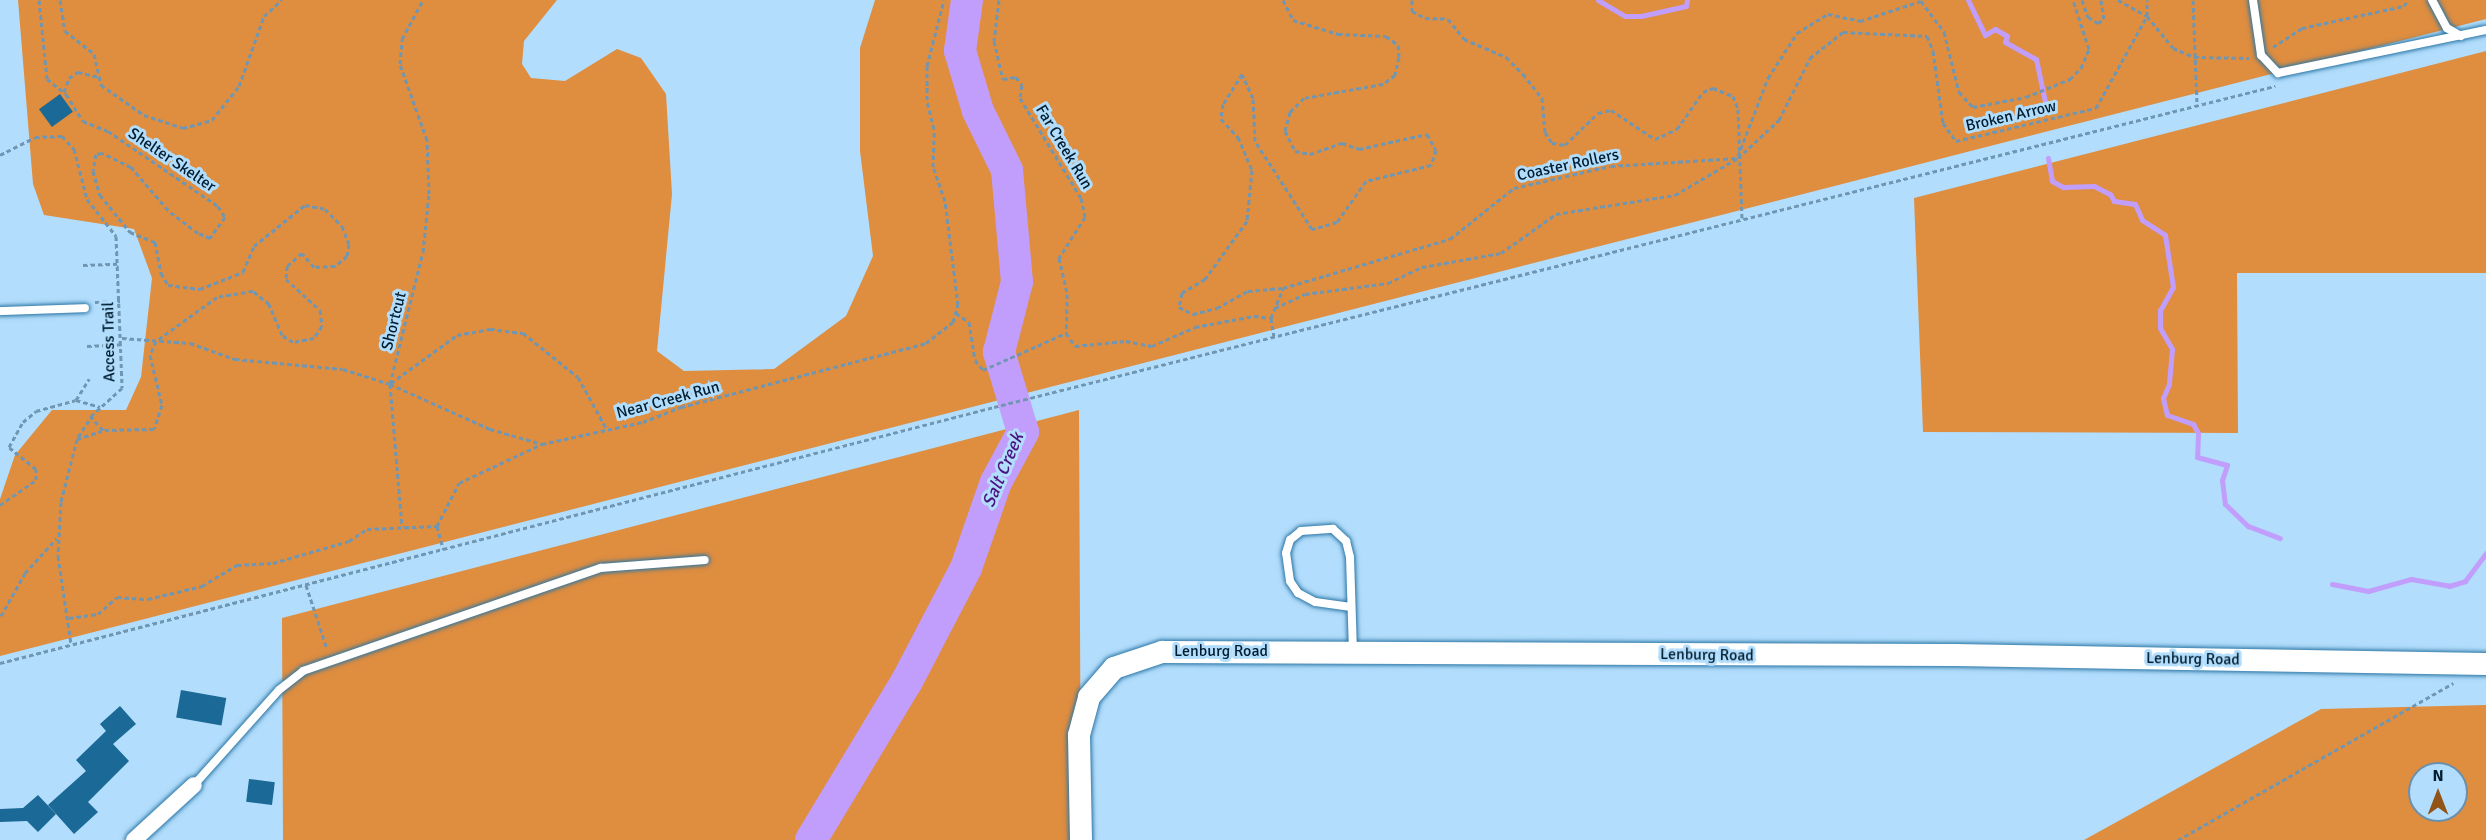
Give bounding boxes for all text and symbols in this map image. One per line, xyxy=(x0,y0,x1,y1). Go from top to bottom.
street label: Broken Arrow xyxy=(1964,96,2058,136)
street label: Far Creek Run xyxy=(1031,101,1097,193)
street label: Shelter Skelter xyxy=(125,124,219,196)
street label: Coaster Rollers xyxy=(1515,145,1621,185)
street label: Shortcut xyxy=(377,290,411,352)
street label: Access Trail xyxy=(99,302,119,382)
street label: Near Creek Run xyxy=(614,377,722,423)
water label: Salt Creek xyxy=(978,430,1028,510)
street label: Lenburg Road xyxy=(1174,641,1268,661)
street label: Lenburg Road xyxy=(1660,645,1754,665)
street label: Lenburg Road xyxy=(2146,649,2240,669)
north arrow xyxy=(2408,762,2468,822)
text: N xyxy=(2432,766,2444,786)

